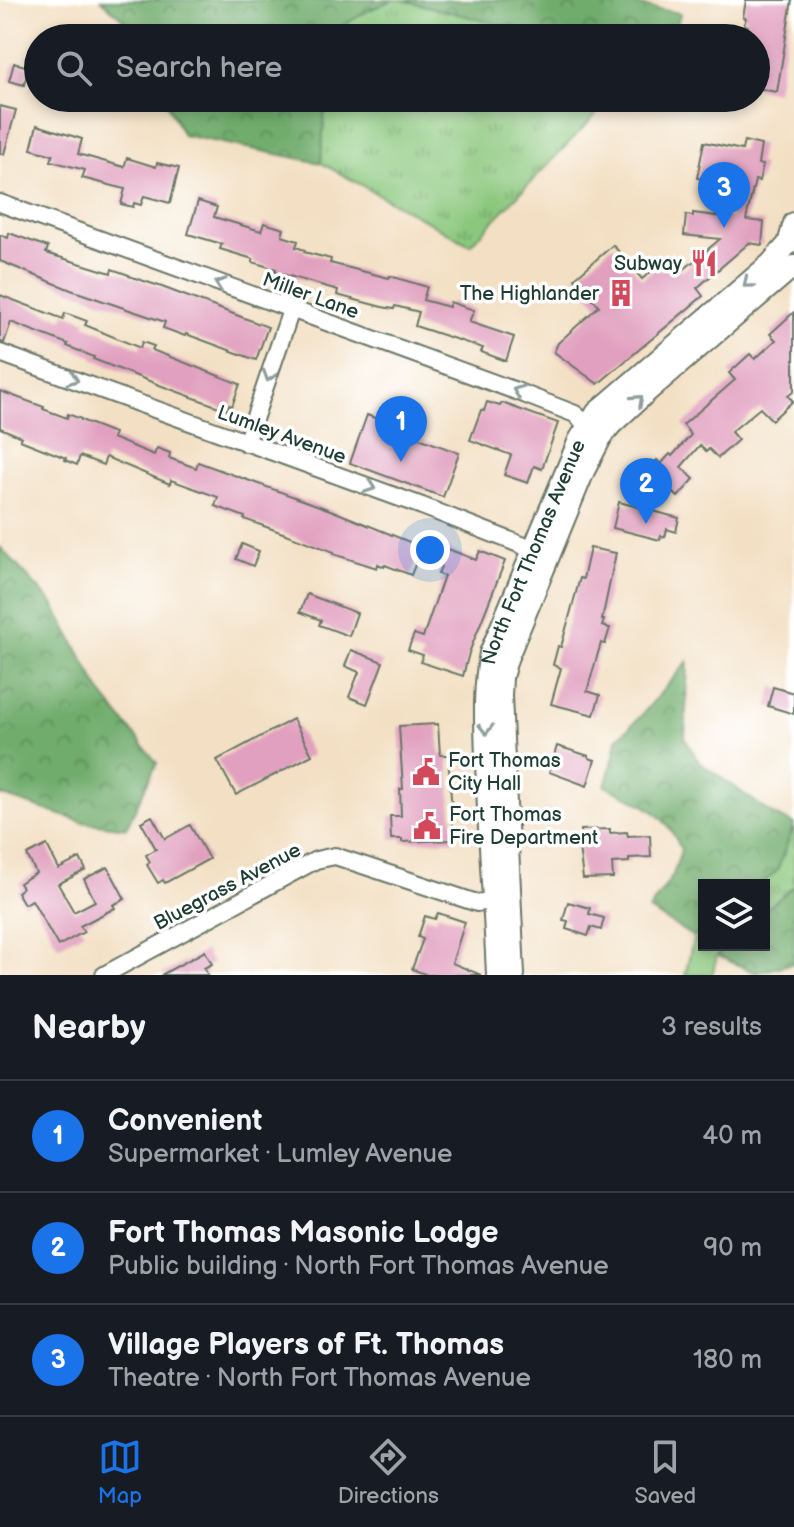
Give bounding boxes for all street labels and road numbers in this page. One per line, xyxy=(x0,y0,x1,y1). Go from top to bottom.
street label: Miller Lane xyxy=(259,267,362,324)
street label: Lumley Avenue xyxy=(214,401,350,469)
street label: North Fort Thomas Avenue xyxy=(477,436,591,667)
street label: Bluegrass Avenue xyxy=(150,838,305,936)

